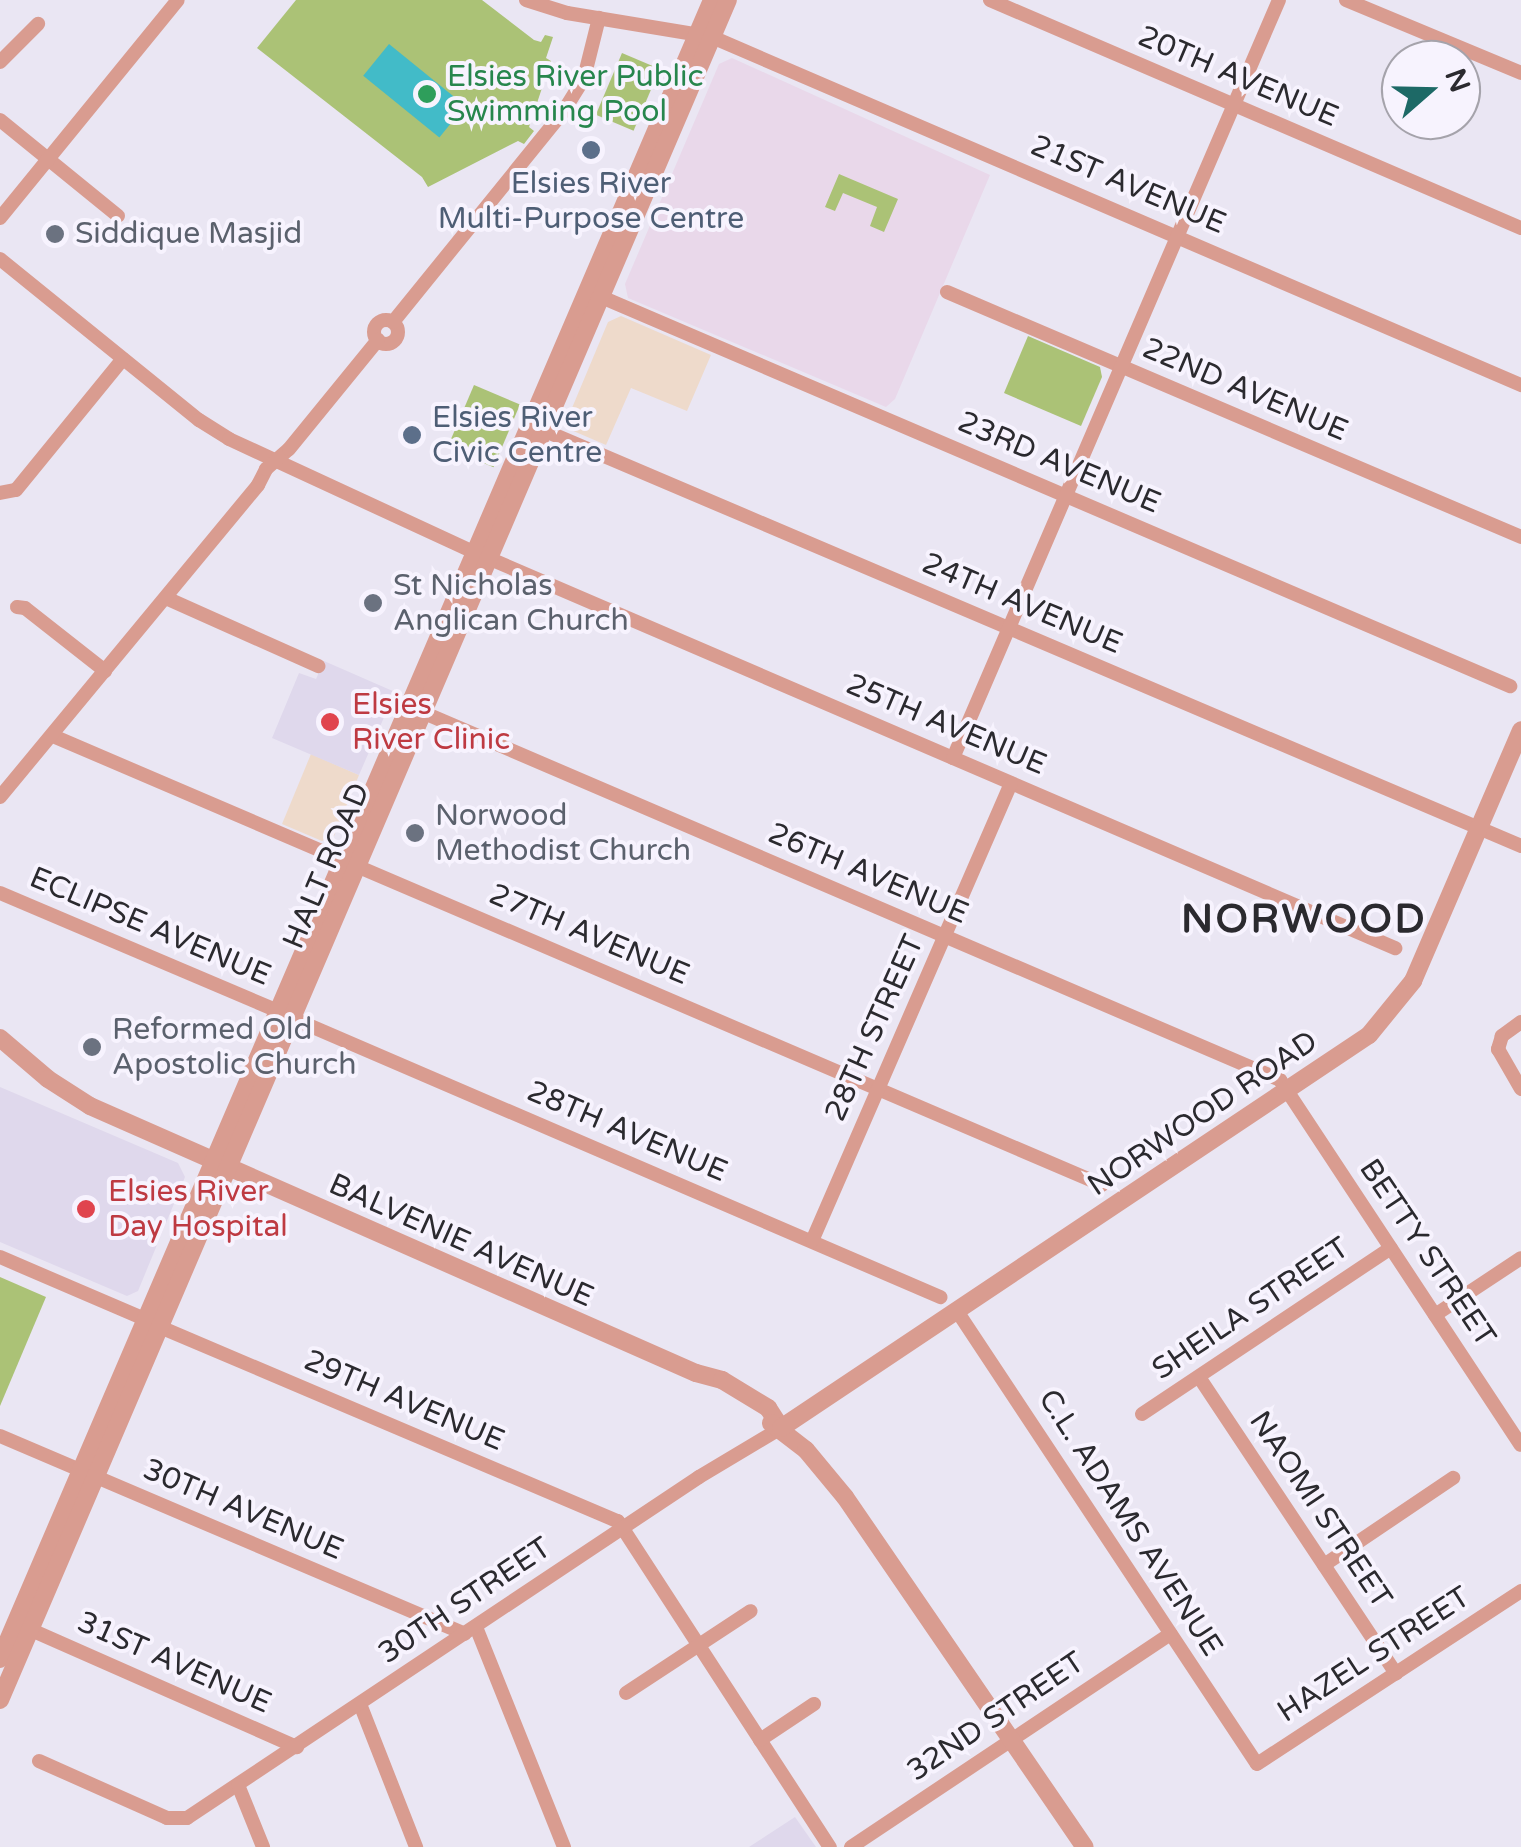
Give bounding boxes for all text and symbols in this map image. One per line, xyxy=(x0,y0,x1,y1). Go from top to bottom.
street label: 20TH AVENUE xyxy=(1133,19,1343,135)
north arrow xyxy=(1381,40,1481,140)
place label: Elsies River Public Swimming Pool xyxy=(447,59,704,130)
text: N xyxy=(1437,64,1477,97)
marker: Elsies River Public Swimming Pool xyxy=(416,83,438,105)
street label: 21ST AVENUE xyxy=(1025,128,1231,242)
marker: Elsies River Multi-Purpose Centre xyxy=(580,139,602,161)
place label: Elsies River Multi-Purpose Centre xyxy=(438,166,744,236)
place label: Siddique Masjid xyxy=(75,216,302,252)
marker: Siddique Masjid xyxy=(44,223,66,245)
street label: 22ND AVENUE xyxy=(1137,331,1353,449)
place label: Elsies River Civic Centre xyxy=(432,400,602,470)
street label: 23RD AVENUE xyxy=(952,404,1166,522)
marker: Elsies River Civic Centre xyxy=(401,424,423,446)
street label: 24TH AVENUE xyxy=(917,546,1127,662)
place label: St Nicholas Anglican Church xyxy=(393,568,629,638)
marker: St Nicholas Anglican Church xyxy=(362,592,384,614)
street label: 25TH AVENUE xyxy=(841,667,1051,783)
place label: Elsies River Clinic xyxy=(352,687,510,758)
marker: Elsies River Clinic xyxy=(317,709,343,735)
street label: HALT ROAD xyxy=(276,778,378,954)
place label: Norwood Methodist Church xyxy=(435,798,691,868)
street label: 26TH AVENUE xyxy=(763,816,973,932)
marker: Norwood Methodist Church xyxy=(404,822,426,844)
street label: ECLIPSE AVENUE xyxy=(24,860,276,994)
street label: 27TH AVENUE xyxy=(484,877,694,993)
district label: NORWOOD xyxy=(1181,895,1427,943)
street label: 28TH STREET xyxy=(818,929,932,1127)
place label: Reformed Old Apostolic Church xyxy=(112,1012,356,1082)
street label: NORWOOD ROAD xyxy=(1081,1024,1325,1204)
marker: Reformed Old Apostolic Church xyxy=(81,1036,103,1058)
street label: 28TH AVENUE xyxy=(522,1074,732,1190)
street label: BETTY STREET xyxy=(1351,1152,1503,1354)
street label: BALVENIE AVENUE xyxy=(323,1166,599,1316)
place label: Elsies River Day Hospital xyxy=(108,1174,288,1244)
marker: Elsies River Day Hospital xyxy=(73,1196,99,1222)
street label: SHEILA STREET xyxy=(1146,1230,1356,1388)
street label: 29TH AVENUE xyxy=(299,1343,509,1459)
street label: C.L. ADAMS AVENUE xyxy=(1030,1383,1230,1663)
street label: NAOMI STREET xyxy=(1241,1405,1399,1615)
street label: 30TH AVENUE xyxy=(138,1452,348,1568)
street label: 30TH STREET xyxy=(372,1530,558,1672)
street label: HAZEL STREET xyxy=(1271,1579,1477,1731)
street label: 31ST AVENUE xyxy=(72,1604,276,1722)
street label: 32ND STREET xyxy=(901,1645,1091,1789)

